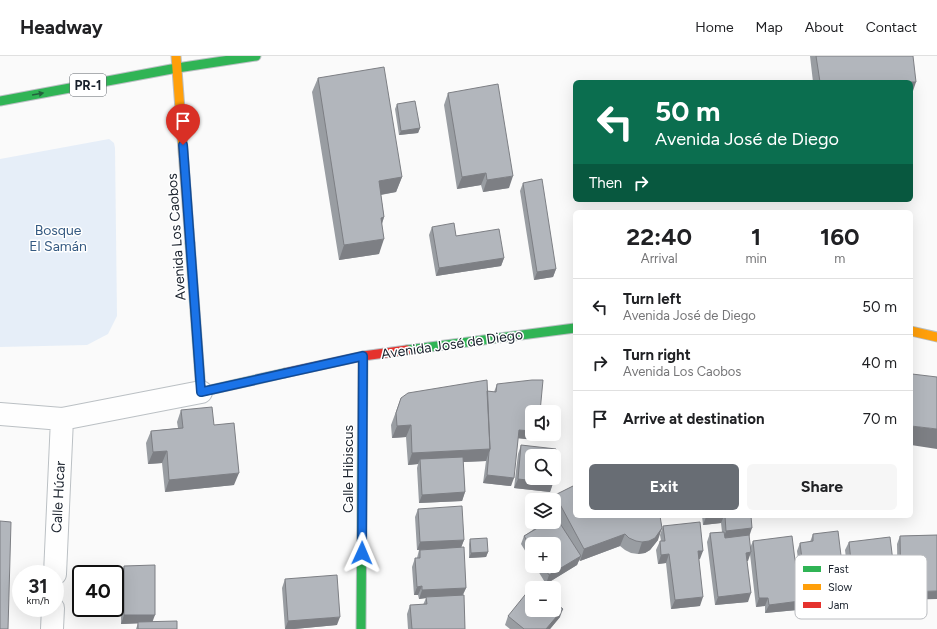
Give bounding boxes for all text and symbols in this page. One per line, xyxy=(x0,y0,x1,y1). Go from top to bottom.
text: Headway xyxy=(20,16,103,39)
text: Home xyxy=(695,19,734,36)
text: Map xyxy=(756,19,783,36)
text: About xyxy=(805,19,844,36)
text: Contact xyxy=(866,19,917,36)
road number: PR-1 xyxy=(70,74,106,96)
one-way arrow xyxy=(32,91,44,97)
text: 50 m xyxy=(655,94,721,128)
icon: left xyxy=(589,96,641,148)
pin xyxy=(166,104,200,145)
icon: arrive xyxy=(172,110,194,132)
text: Avenida José de Diego xyxy=(655,128,839,150)
icon: right xyxy=(630,172,652,194)
street label: Avenida Los Caobos xyxy=(164,173,189,301)
text: Then xyxy=(589,174,622,192)
park label: Bosque El Samán xyxy=(29,222,87,255)
text: 22:40 xyxy=(626,222,692,251)
text: 1 xyxy=(751,222,761,251)
text: 160 xyxy=(820,222,860,251)
text: Arrival xyxy=(641,251,678,266)
text: min xyxy=(745,251,767,266)
text: m xyxy=(834,251,845,266)
text: Turn left xyxy=(623,290,681,308)
icon: left xyxy=(589,296,611,318)
text: 50 m xyxy=(862,298,897,316)
text: Avenida José de Diego xyxy=(623,308,756,323)
street label: Avenida José de Diego xyxy=(380,326,524,363)
text: Turn right xyxy=(623,346,691,364)
icon: right xyxy=(589,352,611,374)
text: 40 m xyxy=(862,354,897,372)
text: Avenida Los Caobos xyxy=(623,364,741,379)
map controls xyxy=(525,405,561,617)
button: sound xyxy=(525,405,561,441)
icon: arrive xyxy=(589,408,611,430)
text: Arrive at destination xyxy=(623,410,764,428)
text: 70 m xyxy=(863,410,897,428)
street label: Calle Hibiscus xyxy=(340,425,357,513)
button: search xyxy=(525,449,561,485)
street label: Calle Húcar xyxy=(48,460,69,534)
button: Exit xyxy=(589,464,739,510)
button: Share xyxy=(747,464,897,510)
button: layers xyxy=(525,493,561,529)
position arrow xyxy=(341,532,383,574)
button: + xyxy=(525,537,561,573)
legend xyxy=(795,555,927,619)
text: Fast xyxy=(828,563,849,576)
speed limit sign: 40 xyxy=(72,565,124,617)
text: 31 xyxy=(28,574,48,598)
button: − xyxy=(525,581,561,617)
text: Slow xyxy=(828,581,852,594)
text: km/h xyxy=(27,594,49,607)
text: Jam xyxy=(828,599,849,612)

